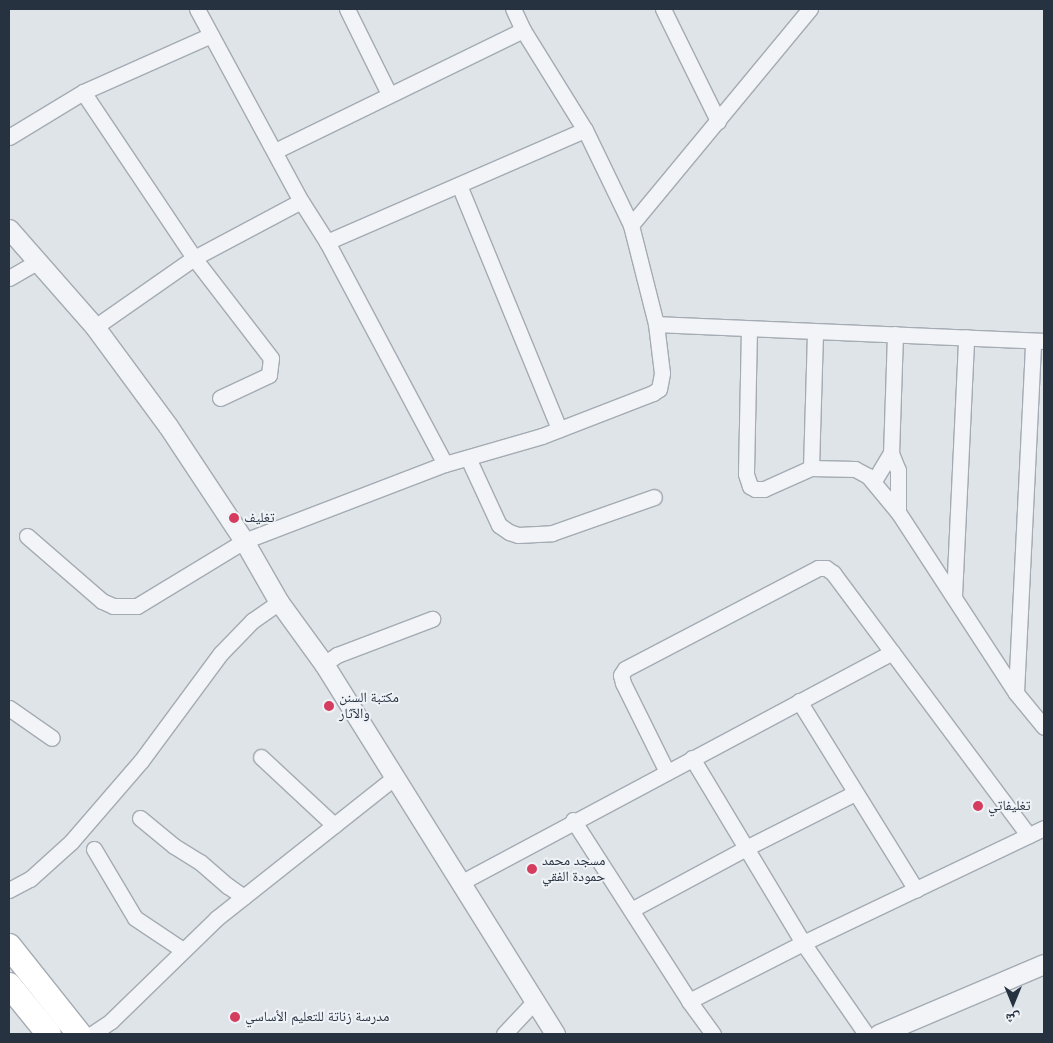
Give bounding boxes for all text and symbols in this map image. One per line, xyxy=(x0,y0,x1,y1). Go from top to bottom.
place label: تغليف xyxy=(244,510,275,526)
marker: تغليف xyxy=(228,512,240,524)
place label: مكتبة السنن والآثار xyxy=(339,690,399,722)
marker: مكتبة السنن والآثار xyxy=(323,700,335,712)
place label: تغليفاتي xyxy=(988,798,1030,814)
marker: تغليفاتي xyxy=(972,800,984,812)
place label: مسجد محمد حمودة الفقي xyxy=(542,853,605,886)
marker: مسجد محمد حمودة الفقي xyxy=(526,863,538,875)
north arrow xyxy=(988,978,1038,1028)
place label: مدرسة زناتة للتعليم الأساسي xyxy=(245,1009,389,1025)
text: ش xyxy=(1006,1010,1020,1027)
marker: مدرسة زناتة للتعليم الأساسي xyxy=(229,1011,241,1023)

